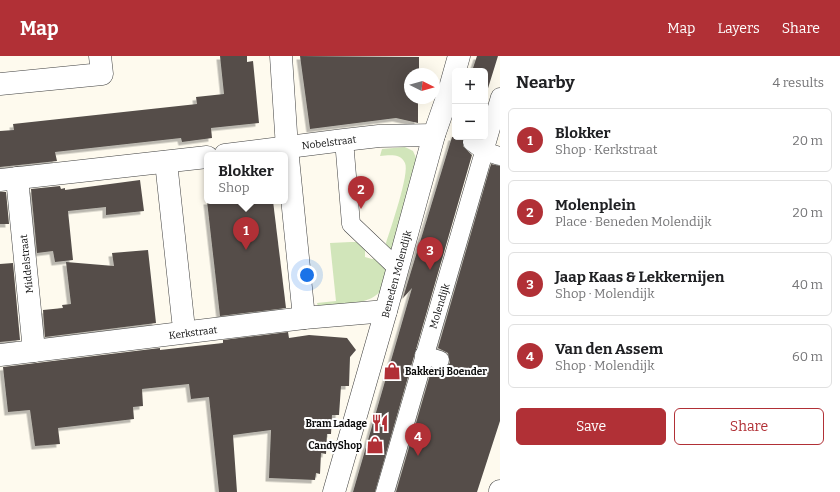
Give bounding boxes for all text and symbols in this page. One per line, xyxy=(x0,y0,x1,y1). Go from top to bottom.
text: Map xyxy=(20,17,59,40)
text: Map xyxy=(667,20,695,37)
text: Layers xyxy=(717,20,760,37)
text: Share xyxy=(782,20,820,37)
north arrow xyxy=(404,68,440,104)
map controls xyxy=(452,68,488,140)
button: + xyxy=(452,68,488,104)
text: Nearby xyxy=(516,72,575,93)
text: 4 results xyxy=(772,75,824,90)
button: − xyxy=(452,104,488,140)
text: Blokker xyxy=(555,124,610,142)
text: 1 xyxy=(527,133,533,148)
text: 20 m xyxy=(793,133,823,148)
street label: Nobelstraat xyxy=(301,134,357,152)
text: Shop · Kerkstraat xyxy=(555,142,658,157)
popup xyxy=(204,152,288,204)
text: Blokker xyxy=(218,162,274,180)
pin: 2 xyxy=(348,176,374,209)
text: Shop xyxy=(218,180,249,195)
text: Molenplein xyxy=(555,196,636,214)
text: 2 xyxy=(526,205,534,220)
text: 20 m xyxy=(793,205,823,220)
text: Place · Beneden Molendijk xyxy=(555,214,712,229)
pin: 1 xyxy=(233,217,259,250)
street label: Beneden Molendijk xyxy=(380,229,414,319)
street label: Middelstraat xyxy=(18,233,36,294)
pin: 3 xyxy=(417,237,443,270)
your location xyxy=(297,265,317,285)
text: Jaap Kaas & Lekkernijen xyxy=(555,268,724,286)
text: 3 xyxy=(526,277,534,292)
text: 40 m xyxy=(792,277,823,292)
street label: Molendijk xyxy=(427,282,453,330)
text: Shop · Molendijk xyxy=(555,286,655,301)
street label: Kerkstraat xyxy=(168,324,218,342)
text: Van den Assem xyxy=(555,340,663,358)
text: 4 xyxy=(526,349,534,364)
text: 60 m xyxy=(792,349,823,364)
text: Shop · Molendijk xyxy=(555,358,655,373)
shop icon: Bakkerij Boender xyxy=(382,361,402,381)
place label: Bakkerij Boender xyxy=(405,366,487,378)
button: Save xyxy=(516,408,666,445)
button: Share xyxy=(674,408,824,445)
restaurant icon: Bram Ladage xyxy=(370,413,390,433)
place label: Bram Ladage xyxy=(306,418,367,430)
pin: 4 xyxy=(405,423,431,456)
shop icon: CandyShop xyxy=(365,435,385,455)
place label: CandyShop xyxy=(308,440,362,452)

